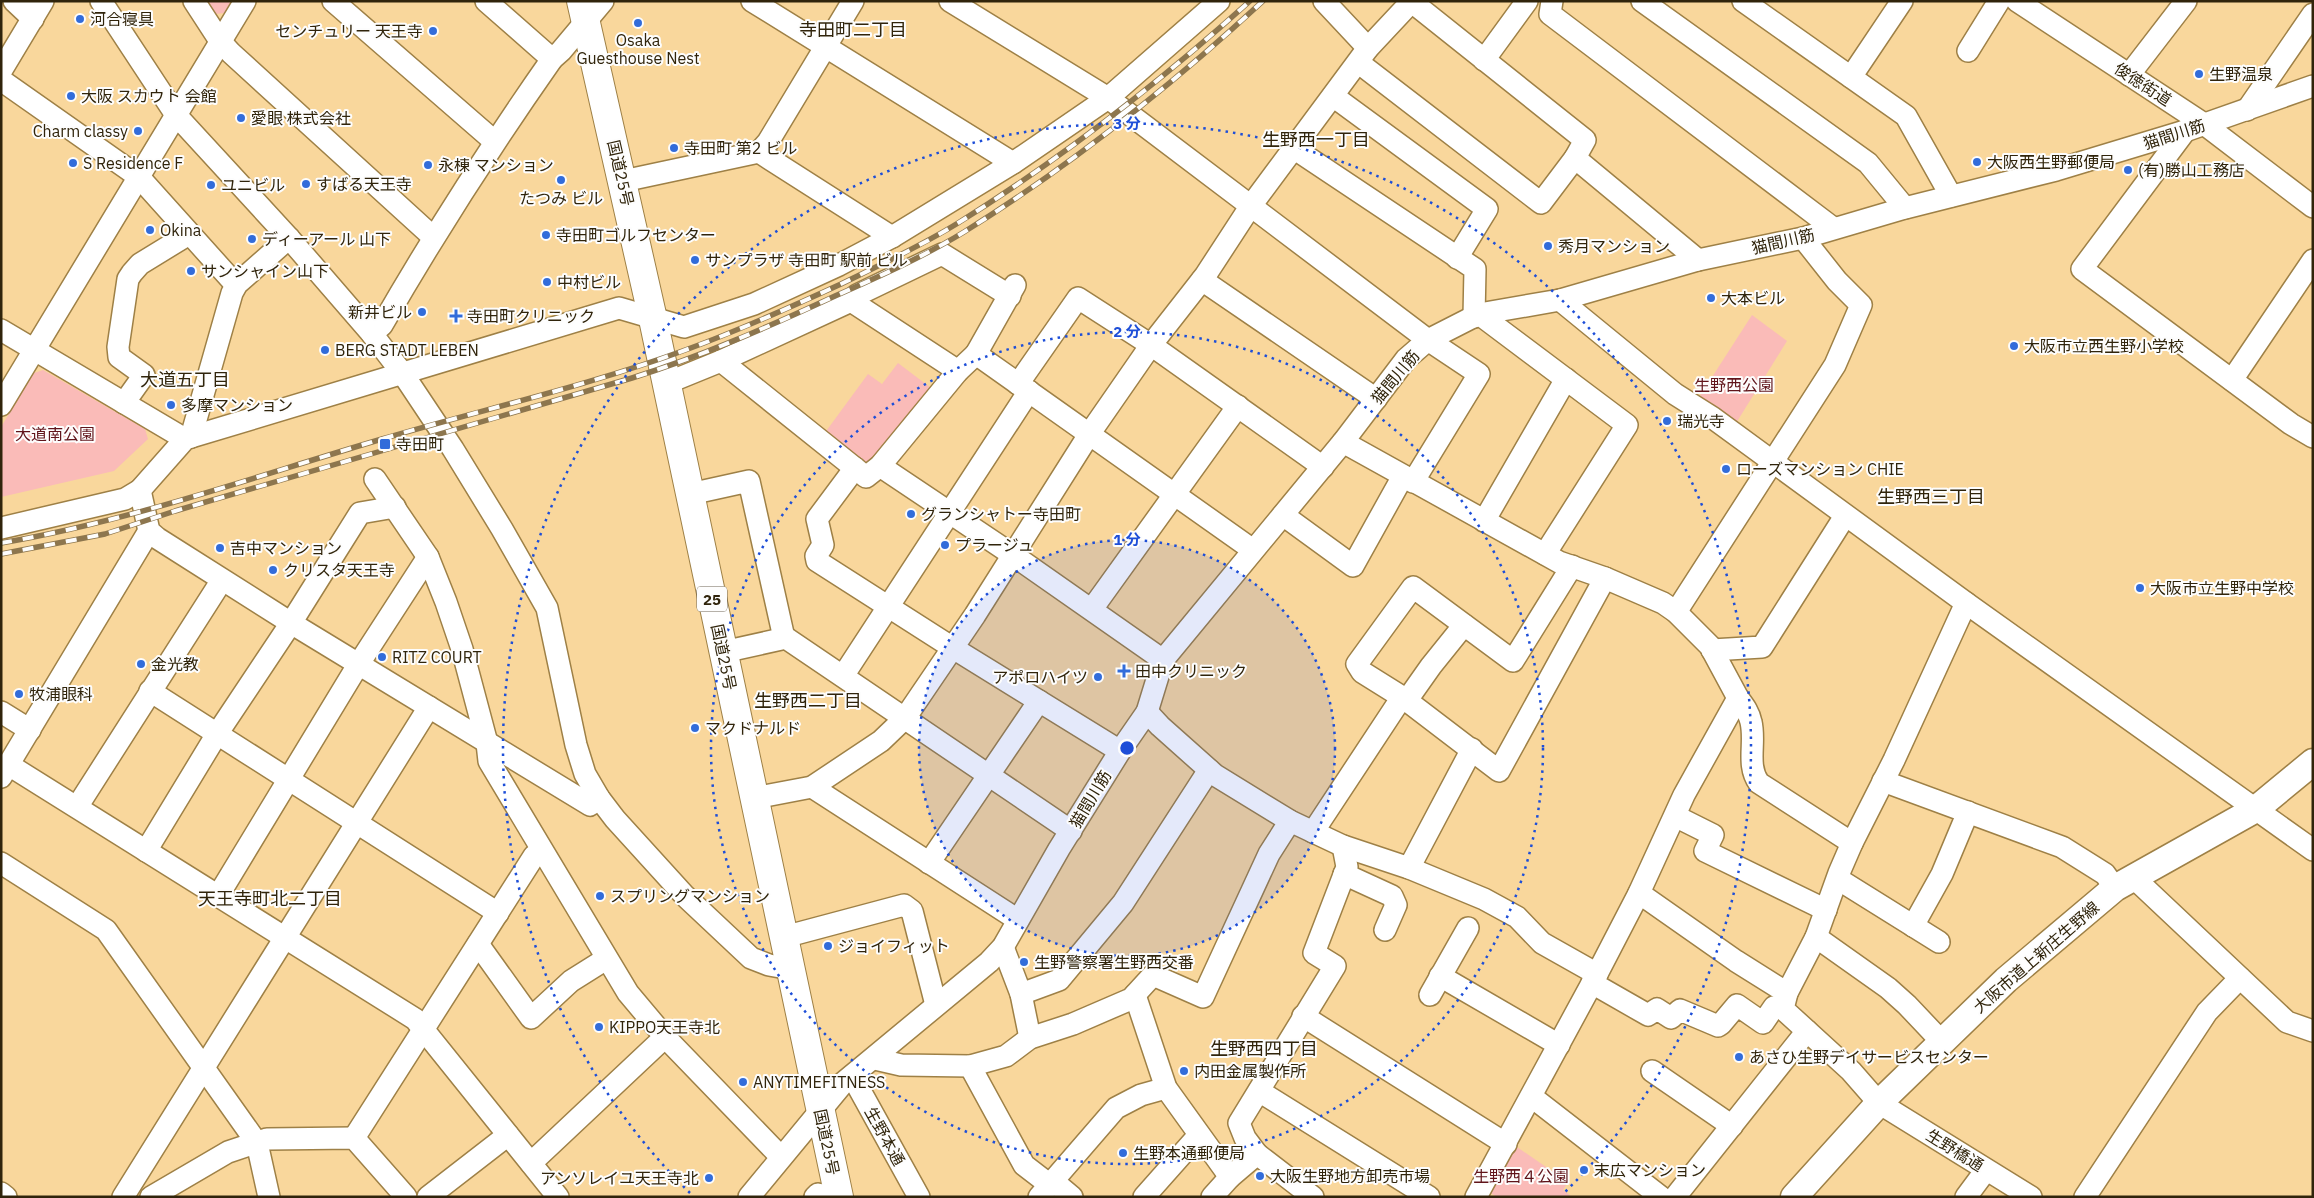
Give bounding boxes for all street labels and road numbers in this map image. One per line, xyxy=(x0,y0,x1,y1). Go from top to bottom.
street label: 俊徳街道 xyxy=(2111,58,2175,110)
street label: 猫間川筋 xyxy=(2140,115,2208,153)
street label: 国道25号 xyxy=(604,138,638,208)
street label: 猫間川筋 xyxy=(1750,224,1816,258)
street label: 猫間川筋 xyxy=(1367,346,1423,408)
road number: 25 xyxy=(697,586,727,612)
street label: 国道25号 xyxy=(707,622,741,692)
street label: 猫間川筋 xyxy=(1065,766,1115,832)
street label: 大阪市道上新庄生野線 xyxy=(1969,897,2103,1017)
street label: 生野本通 xyxy=(861,1103,909,1169)
street label: 国道25号 xyxy=(810,1107,844,1177)
street label: 生野橋通 xyxy=(1923,1125,1987,1175)

